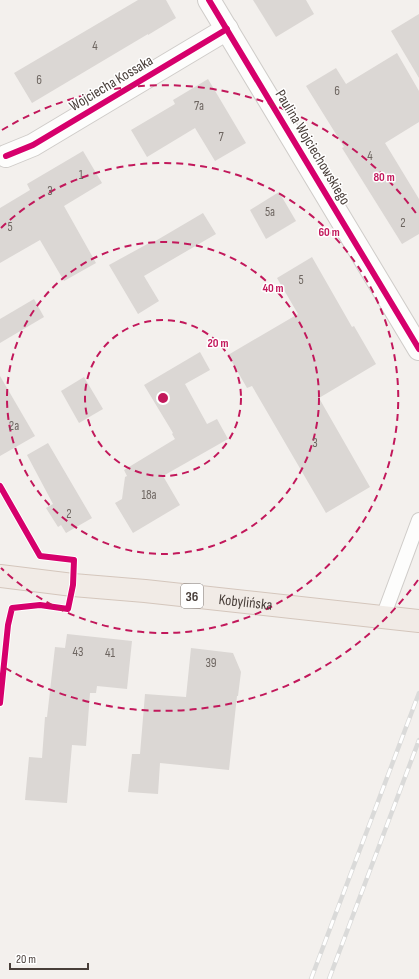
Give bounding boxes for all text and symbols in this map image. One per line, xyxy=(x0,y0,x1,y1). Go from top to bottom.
house number: 4 xyxy=(92,38,98,54)
street label: Wojciecha Kossaka xyxy=(66,51,157,116)
house number: 6 xyxy=(36,72,42,88)
house number: 6 xyxy=(334,83,340,99)
street label: Paulina Wojciechowskiego xyxy=(271,86,354,208)
house number: 7a xyxy=(194,98,204,114)
house number: 7 xyxy=(218,129,224,145)
house number: 4 xyxy=(367,148,373,164)
house number: 1 xyxy=(79,167,84,183)
text: 80 m xyxy=(373,170,395,185)
house number: 3 xyxy=(47,183,53,199)
house number: 5a xyxy=(265,204,275,220)
house number: 2 xyxy=(400,215,406,231)
house number: 5 xyxy=(7,219,13,235)
text: 60 m xyxy=(318,225,340,240)
house number: 5 xyxy=(298,272,304,288)
text: 40 m xyxy=(262,281,284,296)
text: 20 m xyxy=(208,336,228,351)
centre of rings xyxy=(156,391,170,405)
house number: 2a xyxy=(9,418,19,434)
house number: 3 xyxy=(312,435,318,451)
house number: 18a xyxy=(141,487,157,503)
house number: 2 xyxy=(66,506,72,522)
road number: 36 xyxy=(181,584,203,608)
street label: Kobylińska xyxy=(218,590,274,615)
house number: 43 xyxy=(73,644,83,660)
house number: 41 xyxy=(105,645,115,661)
house number: 39 xyxy=(205,655,217,671)
scale bar xyxy=(10,945,88,971)
text: 20 m xyxy=(16,952,36,967)

